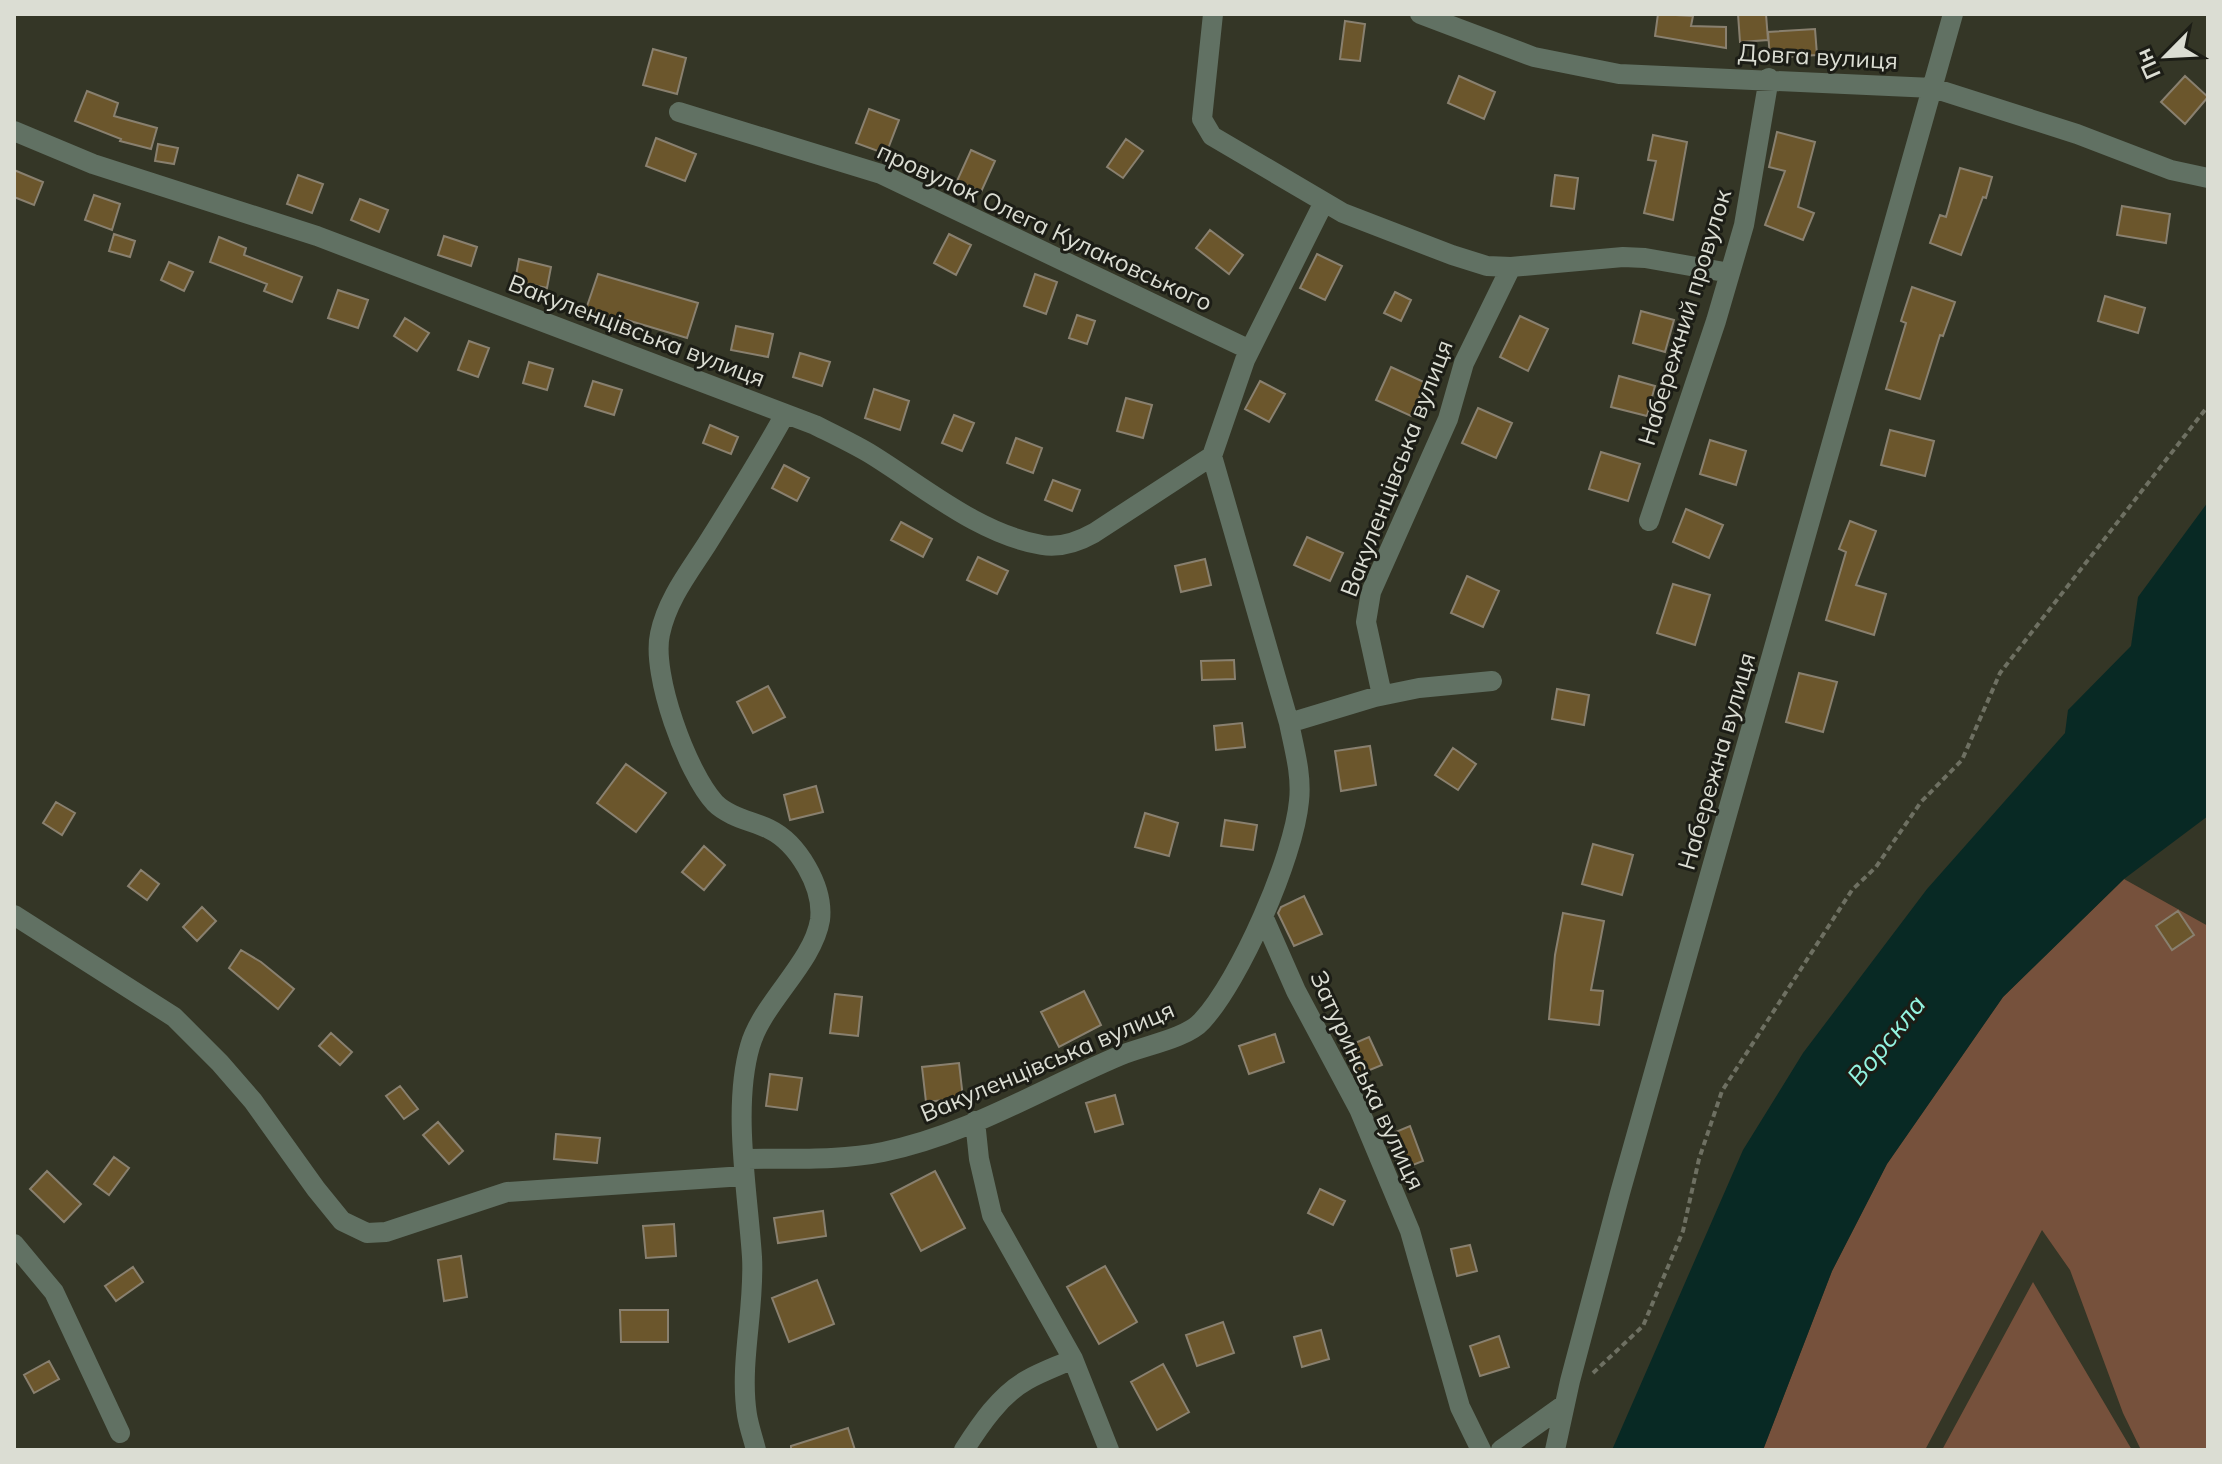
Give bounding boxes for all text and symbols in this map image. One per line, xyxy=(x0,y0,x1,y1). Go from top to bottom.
north arrow xyxy=(2126,16,2206,96)
street label: Довга вулиця xyxy=(1737,37,1899,75)
text: Пн xyxy=(2129,44,2167,84)
street label: провулок Олега Кулаковського xyxy=(873,135,1217,317)
street label: Набережний провулок xyxy=(1631,185,1737,449)
street label: Вакуленцівська вулиця xyxy=(504,267,770,393)
street label: Вакуленцівська вулиця xyxy=(1333,335,1459,601)
street label: Набережна вулиця xyxy=(1671,649,1761,873)
street label: Затуринська вулиця xyxy=(1304,966,1432,1194)
water label: Ворскла xyxy=(1840,988,1932,1092)
street label: Вакуленцівська вулиця xyxy=(916,994,1178,1128)

